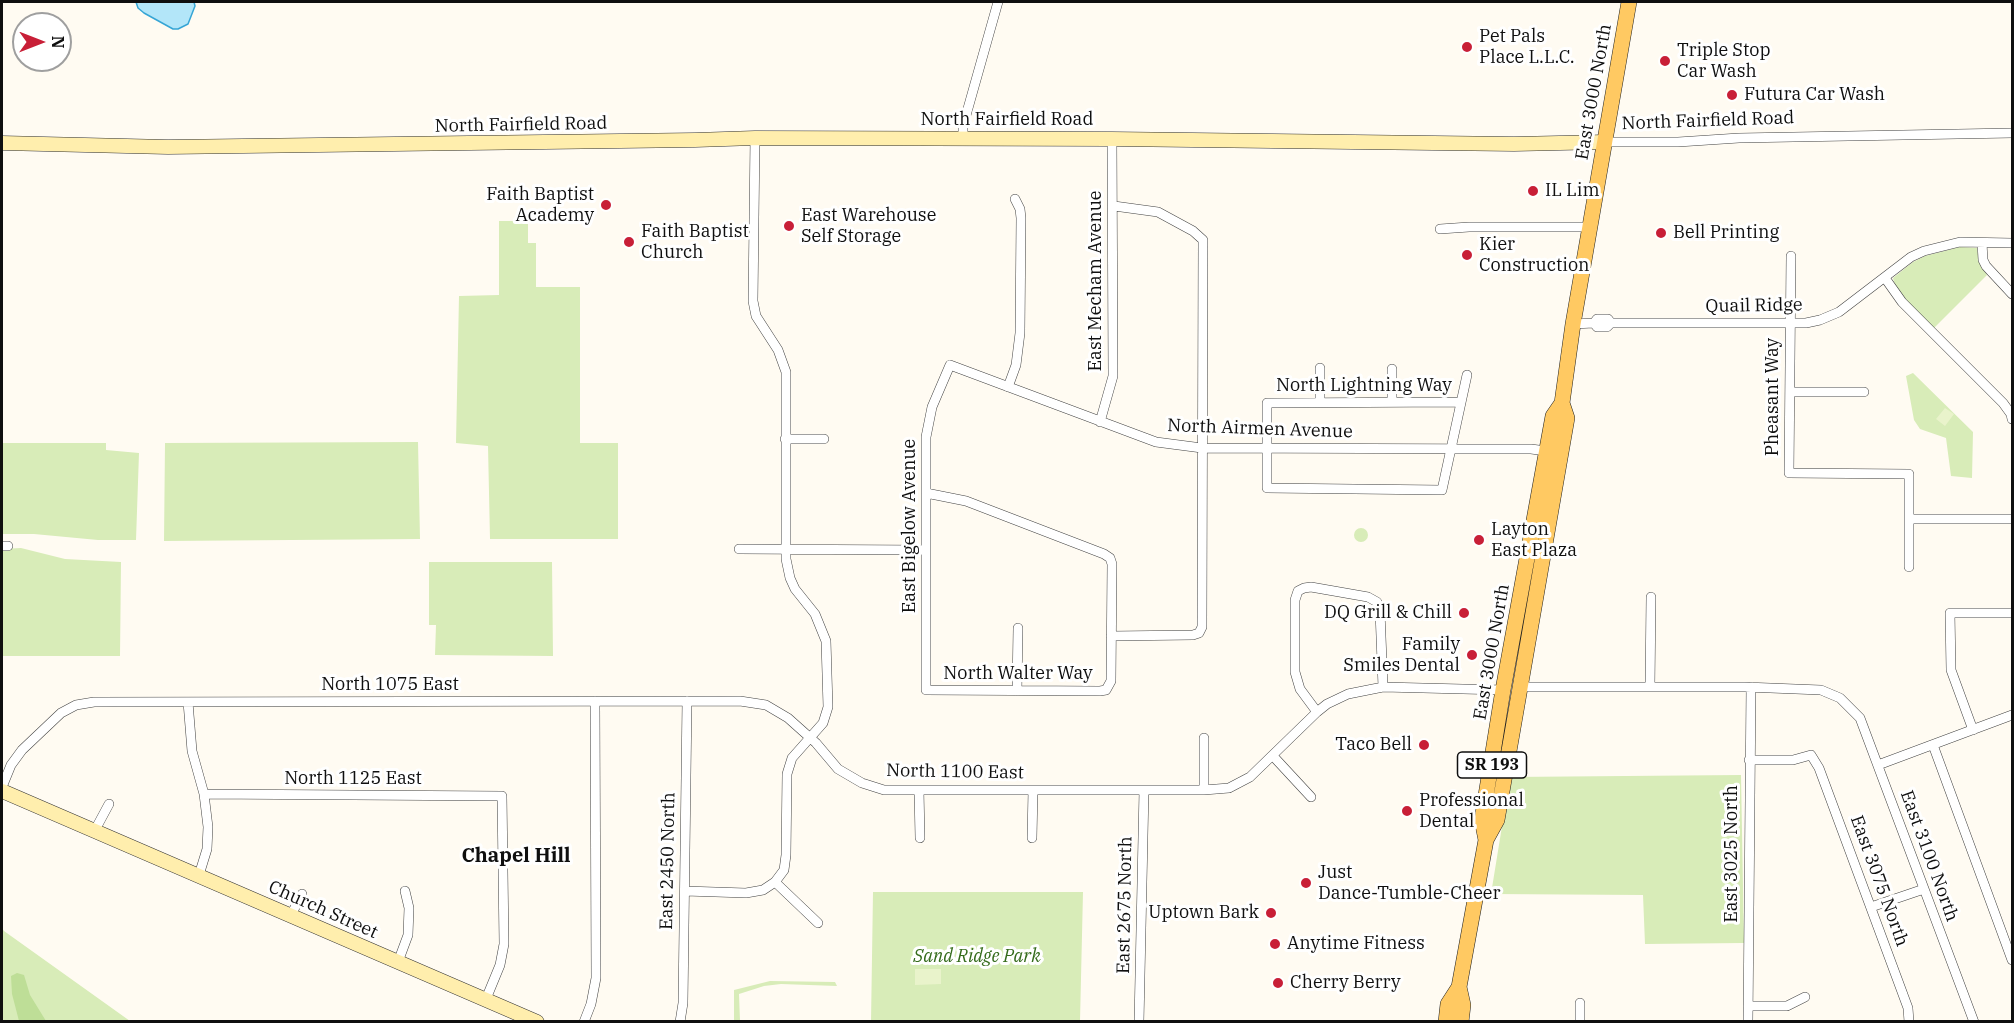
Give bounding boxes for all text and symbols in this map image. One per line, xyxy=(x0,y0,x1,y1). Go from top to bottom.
north arrow xyxy=(12,12,72,72)
street label: East 3000 North xyxy=(1571,22,1617,162)
place label: Pet Pals Place L.L.C. xyxy=(1479,26,1575,68)
text: N xyxy=(48,36,68,48)
marker: Pet Pals Place L.L.C. xyxy=(1460,40,1474,54)
place label: Triple Stop Car Wash xyxy=(1677,40,1770,82)
marker: Triple Stop Car Wash xyxy=(1658,54,1672,68)
place label: Futura Car Wash xyxy=(1744,84,1885,106)
marker: Futura Car Wash xyxy=(1725,88,1739,102)
street label: North Fairfield Road xyxy=(1621,107,1795,135)
street label: North Fairfield Road xyxy=(921,109,1093,131)
street label: North Fairfield Road xyxy=(434,113,608,137)
place label: IL Lim xyxy=(1545,180,1600,202)
place label: Faith Baptist Academy xyxy=(486,184,594,226)
marker: IL Lim xyxy=(1526,184,1540,198)
street label: East Mecham Avenue xyxy=(1085,191,1107,371)
marker: Faith Baptist Academy xyxy=(599,198,613,212)
place label: East Warehouse Self Storage xyxy=(801,205,936,248)
marker: East Warehouse Self Storage xyxy=(782,219,796,233)
place label: Faith Baptist Church xyxy=(641,221,749,264)
place label: Bell Printing xyxy=(1673,222,1779,244)
marker: Bell Printing xyxy=(1654,226,1668,240)
place label: Kier Construction xyxy=(1479,234,1590,276)
marker: Faith Baptist Church xyxy=(622,235,636,249)
marker: Kier Construction xyxy=(1460,248,1474,262)
street label: Quail Ridge xyxy=(1705,294,1803,318)
street label: Pheasant Way xyxy=(1762,338,1784,456)
street label: North Lightning Way xyxy=(1276,375,1452,397)
street label: North Airmen Avenue xyxy=(1167,415,1353,443)
street label: East Bigelow Avenue xyxy=(899,439,921,613)
place label: Layton East Plaza xyxy=(1491,519,1577,562)
marker: Layton East Plaza xyxy=(1472,533,1486,547)
street label: East 3000 North xyxy=(1469,582,1515,722)
place label: DQ Grill & Chill xyxy=(1324,602,1452,624)
marker: DQ Grill & Chill xyxy=(1457,606,1471,620)
place label: Family Smiles Dental xyxy=(1343,634,1460,676)
marker: Family Smiles Dental xyxy=(1465,648,1479,662)
street label: North Walter Way xyxy=(943,663,1093,685)
street label: North 1075 East xyxy=(321,674,459,696)
place label: Taco Bell xyxy=(1335,734,1412,756)
marker: Taco Bell xyxy=(1417,738,1431,752)
road number: SR 193 xyxy=(1458,752,1526,778)
street label: North 1100 East xyxy=(886,760,1024,784)
street label: North 1125 East xyxy=(284,768,422,790)
street label: East 3025 North xyxy=(1721,785,1743,923)
street label: East 3100 North xyxy=(1895,788,1963,924)
place label: Professional Dental xyxy=(1419,790,1524,832)
street label: East 2450 North xyxy=(656,792,680,930)
marker: Professional Dental xyxy=(1400,804,1414,818)
street label: East 3075 North xyxy=(1845,813,1913,949)
street label: East 2675 North xyxy=(1113,836,1137,974)
district label: Chapel Hill xyxy=(462,844,570,868)
place label: Just Dance-Tumble-Cheer xyxy=(1318,862,1500,904)
street label: Church Street xyxy=(265,876,381,944)
marker: Just Dance-Tumble-Cheer xyxy=(1299,876,1313,890)
place label: Uptown Bark xyxy=(1148,902,1259,924)
marker: Uptown Bark xyxy=(1264,906,1278,920)
place label: Anytime Fitness xyxy=(1287,933,1425,955)
marker: Anytime Fitness xyxy=(1268,937,1282,951)
park label: Sand Ridge Park xyxy=(913,946,1041,968)
place label: Cherry Berry xyxy=(1290,972,1401,994)
marker: Cherry Berry xyxy=(1271,976,1285,990)

